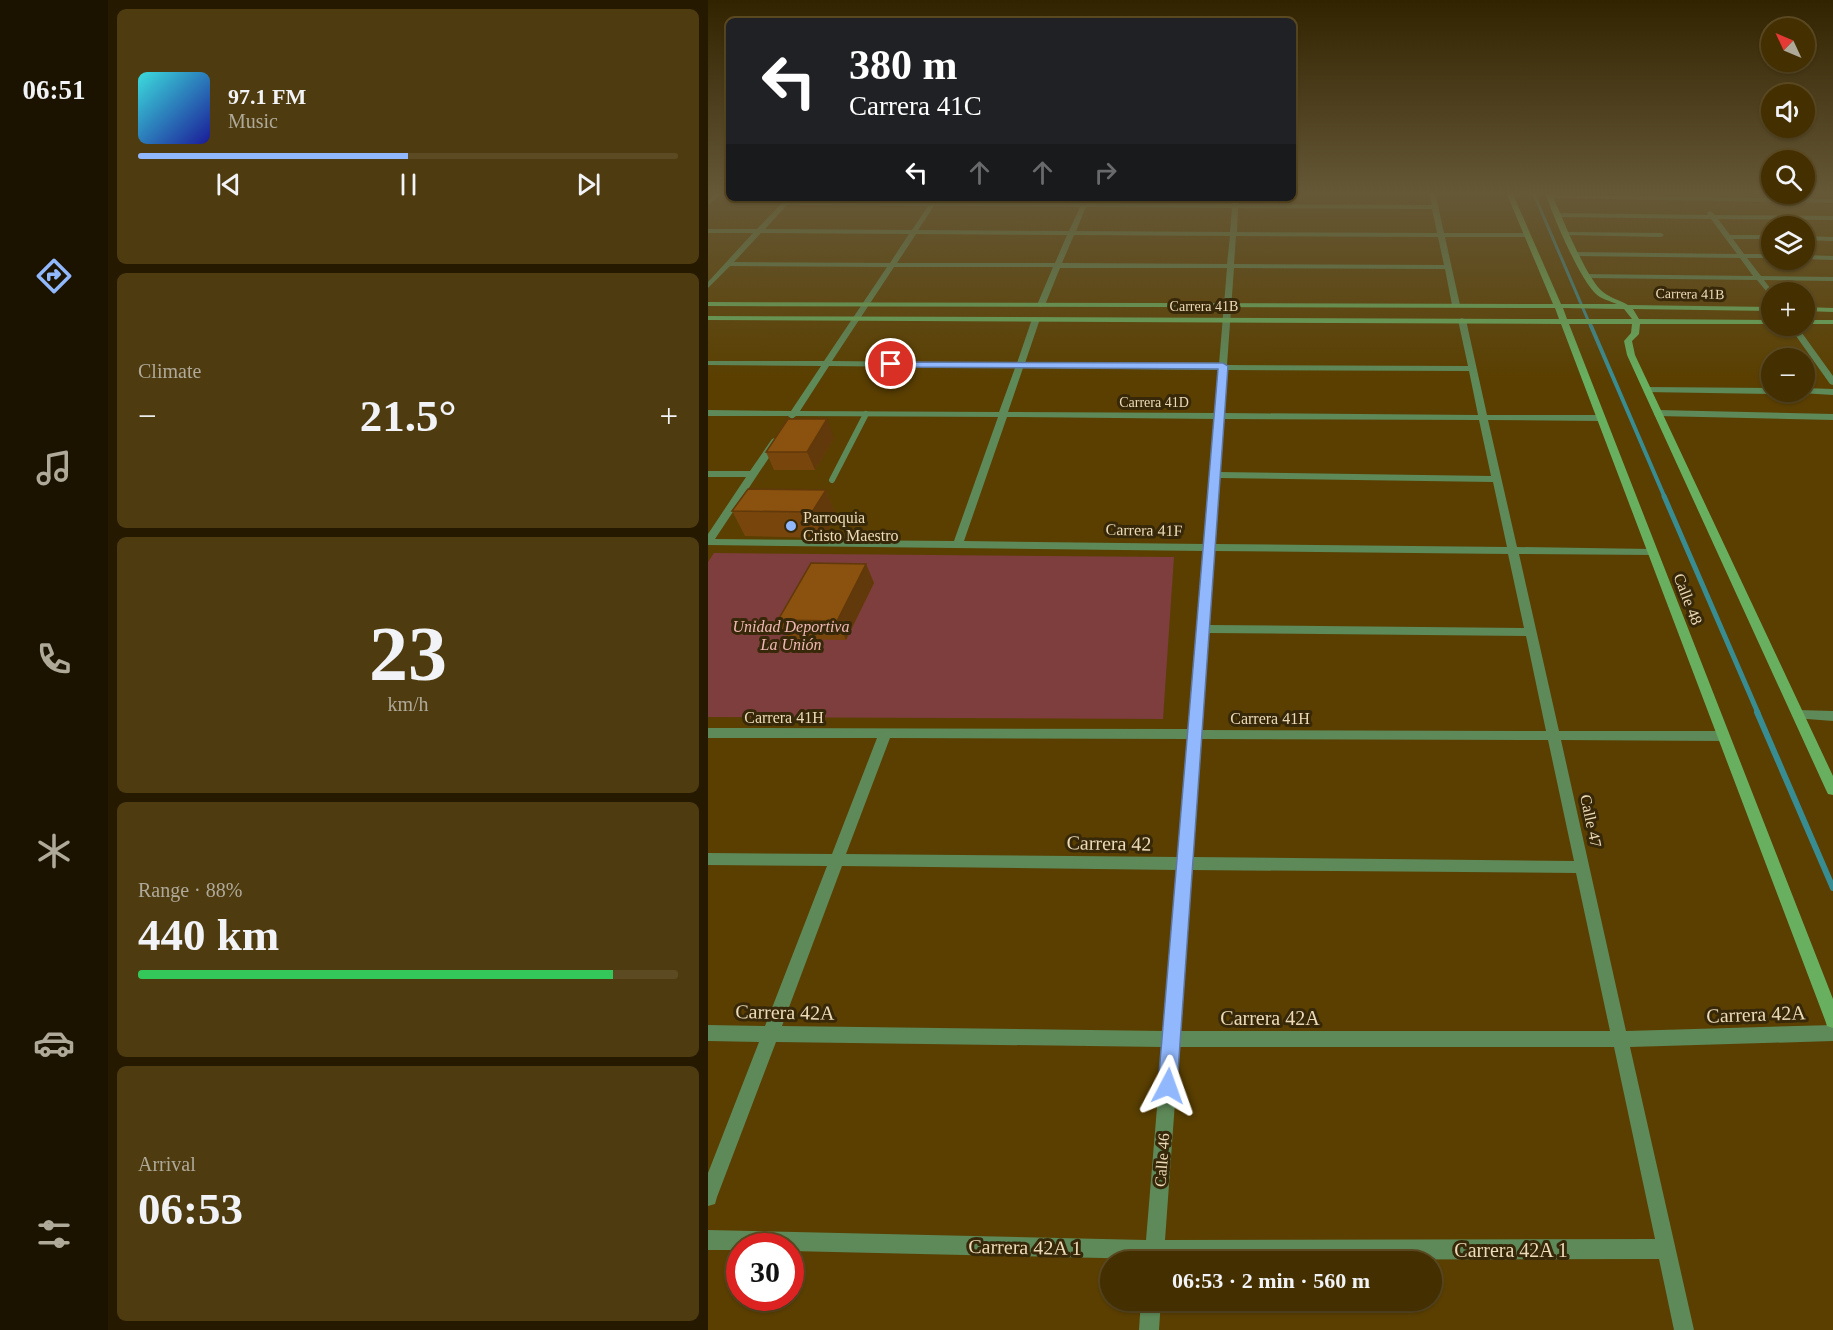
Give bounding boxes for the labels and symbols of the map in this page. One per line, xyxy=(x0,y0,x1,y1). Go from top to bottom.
north arrow xyxy=(1761,18,1815,72)
street label: Carrera 41B xyxy=(1655,286,1725,302)
street label: Carrera 41B xyxy=(1170,299,1238,314)
pin xyxy=(865,338,916,389)
street label: Carrera 41D xyxy=(1119,395,1189,410)
place label: Parroquia Cristo Maestro xyxy=(803,509,899,544)
marker: Parroquia Cristo Maestro xyxy=(784,519,798,533)
street label: Carrera 41F xyxy=(1105,521,1183,539)
street label: Calle 48 xyxy=(1670,571,1706,627)
park label: Unidad Deportiva La Unión xyxy=(733,618,849,653)
street label: Carrera 41H xyxy=(744,709,824,726)
street label: Carrera 41H xyxy=(1230,710,1310,727)
street label: Calle 47 xyxy=(1577,793,1605,849)
street label: Carrera 42 xyxy=(1066,831,1152,855)
street label: Carrera 42A xyxy=(735,1000,835,1024)
street label: Carrera 42A xyxy=(1706,1001,1807,1027)
street label: Carrera 42A xyxy=(1220,1007,1320,1029)
position arrow xyxy=(1136,1054,1200,1118)
street label: Calle 46 xyxy=(1152,1133,1172,1187)
speed limit sign: 30 xyxy=(726,1233,804,1311)
street label: Carrera 42A 1 xyxy=(968,1235,1082,1259)
street label: Carrera 42A 1 xyxy=(1454,1239,1568,1261)

